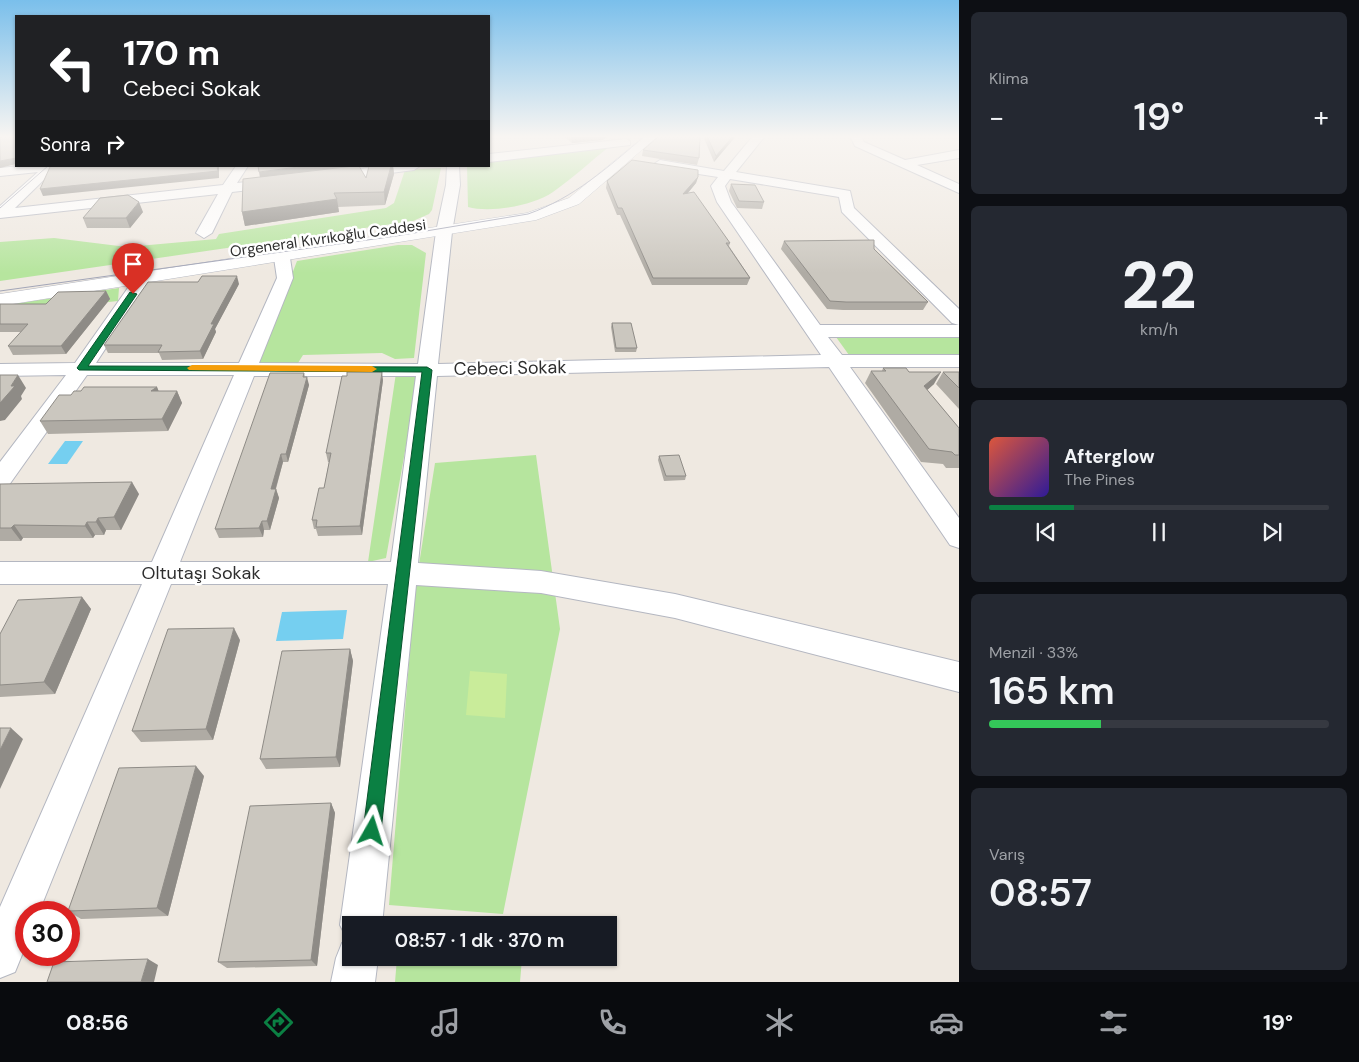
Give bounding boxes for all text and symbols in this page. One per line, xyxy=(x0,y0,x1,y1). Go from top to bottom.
text: 170 m xyxy=(123,30,220,76)
icon: left xyxy=(40,35,105,100)
text: Klima xyxy=(989,68,1028,89)
text: Cebeci Sokak xyxy=(123,74,261,103)
text: 19° xyxy=(1134,92,1184,142)
text: − xyxy=(989,99,1004,136)
text: + xyxy=(1314,99,1329,136)
icon: right xyxy=(101,130,129,158)
text: Sonra xyxy=(40,132,91,157)
street label: Orgeneral Kıvrıkoğlu Caddesi xyxy=(229,214,427,262)
pin xyxy=(112,243,154,294)
text: 22 xyxy=(1121,244,1197,328)
icon: arrive xyxy=(119,250,147,278)
text: km/h xyxy=(1140,319,1178,340)
street label: Cebeci Sokak xyxy=(453,355,567,381)
text: Afterglow xyxy=(1064,444,1155,469)
text: The Pines xyxy=(1064,469,1135,490)
icon: previous xyxy=(1032,518,1060,546)
icon: pause xyxy=(1145,518,1173,546)
icon: next xyxy=(1258,518,1286,546)
street label: Oltutaşı Sokak xyxy=(142,561,260,585)
text: Menzil · 33% xyxy=(989,642,1078,663)
text: 165 km xyxy=(989,666,1115,716)
position arrow xyxy=(345,804,397,856)
text: Varış xyxy=(989,844,1025,865)
text: 08:57 xyxy=(989,868,1092,918)
speed limit sign: 30 xyxy=(15,901,80,966)
text: 08:57 · 1 dk · 370 m xyxy=(395,928,564,953)
icon: directions xyxy=(261,1005,296,1040)
icon: music xyxy=(428,1005,463,1040)
icon: phone xyxy=(595,1005,630,1040)
icon: climate xyxy=(762,1005,797,1040)
icon: car xyxy=(929,1005,964,1040)
icon: filters xyxy=(1096,1005,1131,1040)
text: 08:56 xyxy=(66,1008,129,1037)
text: 19° xyxy=(1263,1008,1293,1037)

